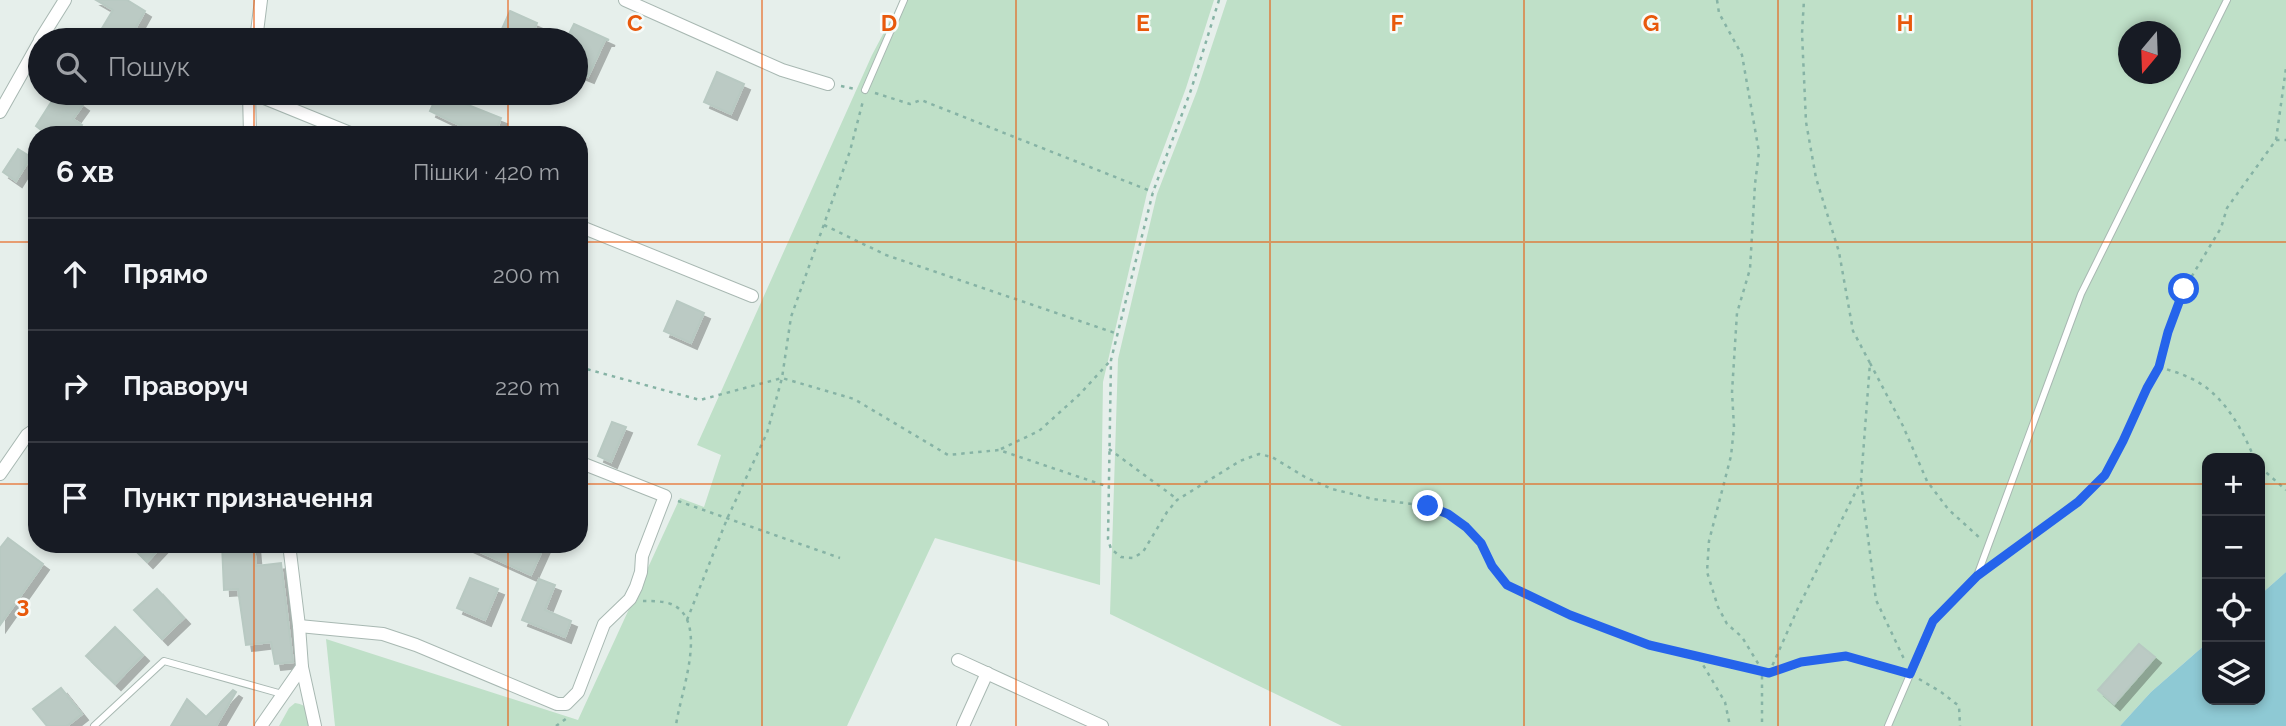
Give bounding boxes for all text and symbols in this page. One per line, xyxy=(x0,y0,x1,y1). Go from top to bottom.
text: C xyxy=(627,9,643,36)
text: D xyxy=(881,9,897,36)
text: E xyxy=(1136,9,1150,36)
text: F xyxy=(1390,9,1404,36)
text: G xyxy=(1643,9,1659,36)
text: H xyxy=(1896,9,1914,36)
north arrow xyxy=(2118,21,2181,84)
search box xyxy=(28,28,588,105)
icon: search xyxy=(52,48,90,86)
text: Пошук xyxy=(108,52,190,82)
text: 6 хв xyxy=(56,154,114,189)
text: Пішки · 420 m xyxy=(413,158,560,185)
icon: ahead xyxy=(56,255,94,293)
text: Прямо xyxy=(123,259,208,289)
text: 200 m xyxy=(493,261,560,288)
route start xyxy=(2168,273,2199,304)
icon: right xyxy=(56,367,94,405)
text: Праворуч xyxy=(123,371,248,401)
text: 220 m xyxy=(495,373,560,400)
map controls xyxy=(2202,453,2265,705)
button: + xyxy=(2202,453,2265,516)
icon: arrive xyxy=(56,479,94,517)
text: Пункт призначення xyxy=(123,483,373,513)
route end xyxy=(1412,490,1443,521)
button: − xyxy=(2202,516,2265,579)
button: locate xyxy=(2202,579,2265,642)
text: 3 xyxy=(17,591,29,618)
button: layers xyxy=(2202,642,2265,705)

